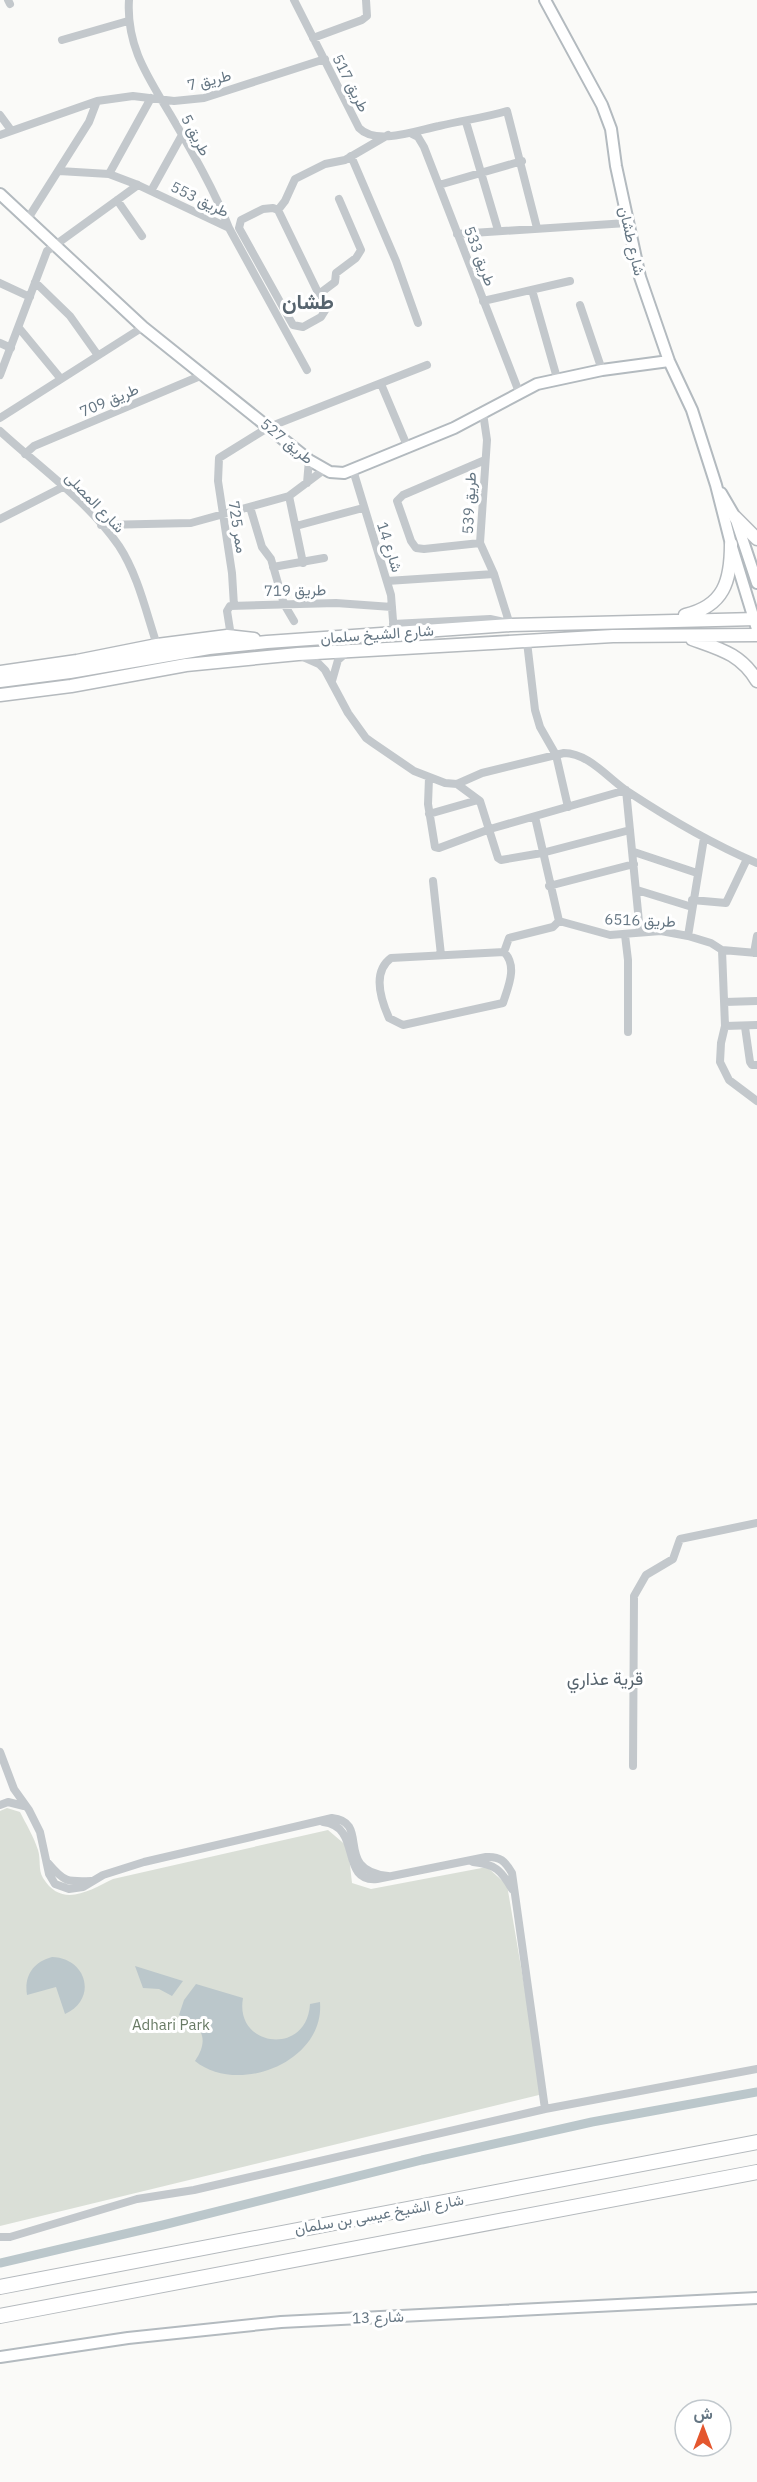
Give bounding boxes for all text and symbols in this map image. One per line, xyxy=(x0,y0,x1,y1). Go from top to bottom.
street label: طريق 517 xyxy=(327,51,374,116)
street label: طريق 7 xyxy=(185,65,233,96)
street label: طريق 5 xyxy=(176,111,215,160)
street label: طريق 553 xyxy=(167,177,232,222)
street label: شارع طشان xyxy=(613,205,649,278)
street label: طريق 533 xyxy=(459,223,500,289)
district label: طشان xyxy=(282,287,334,315)
street label: طريق 709 xyxy=(77,379,142,422)
street label: طريق 527 xyxy=(256,414,317,469)
street label: شارع المصلى xyxy=(60,468,129,538)
street label: طريق 539 xyxy=(458,471,481,535)
street label: ممر 725 xyxy=(224,499,252,555)
street label: شارع 14 xyxy=(371,519,407,575)
street label: طريق 719 xyxy=(264,580,327,601)
street label: شارع الشيخ سلمان xyxy=(320,621,435,649)
street label: طريق 6516 xyxy=(604,909,676,932)
district label: قرية عذاري xyxy=(567,1667,643,1694)
park label: Adhari Park xyxy=(132,2015,210,2034)
street label: شارع الشيخ عيسى بن سلمان xyxy=(293,2190,466,2240)
street label: شارع 13 xyxy=(352,2307,404,2329)
north arrow xyxy=(673,2398,733,2458)
text: ش xyxy=(693,2403,713,2423)

